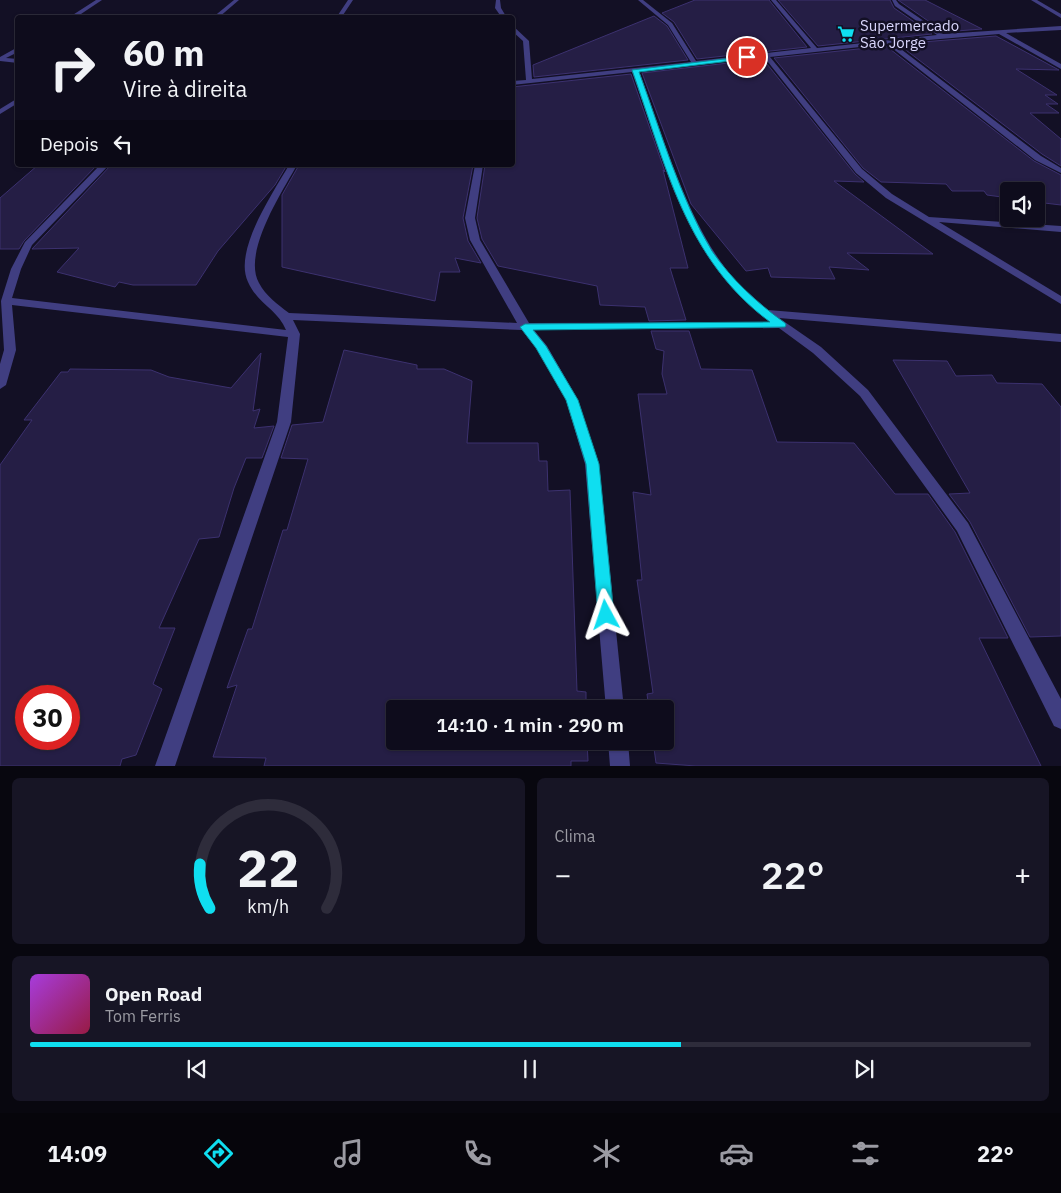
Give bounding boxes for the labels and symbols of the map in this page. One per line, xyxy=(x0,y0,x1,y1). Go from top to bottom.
place label: Supermercado São Jorge xyxy=(860,16,959,52)
supermarket icon: Supermercado São Jorge xyxy=(836,24,856,44)
pin xyxy=(726,36,768,78)
position arrow xyxy=(579,588,631,640)
speed limit sign: 30 xyxy=(15,685,80,750)

